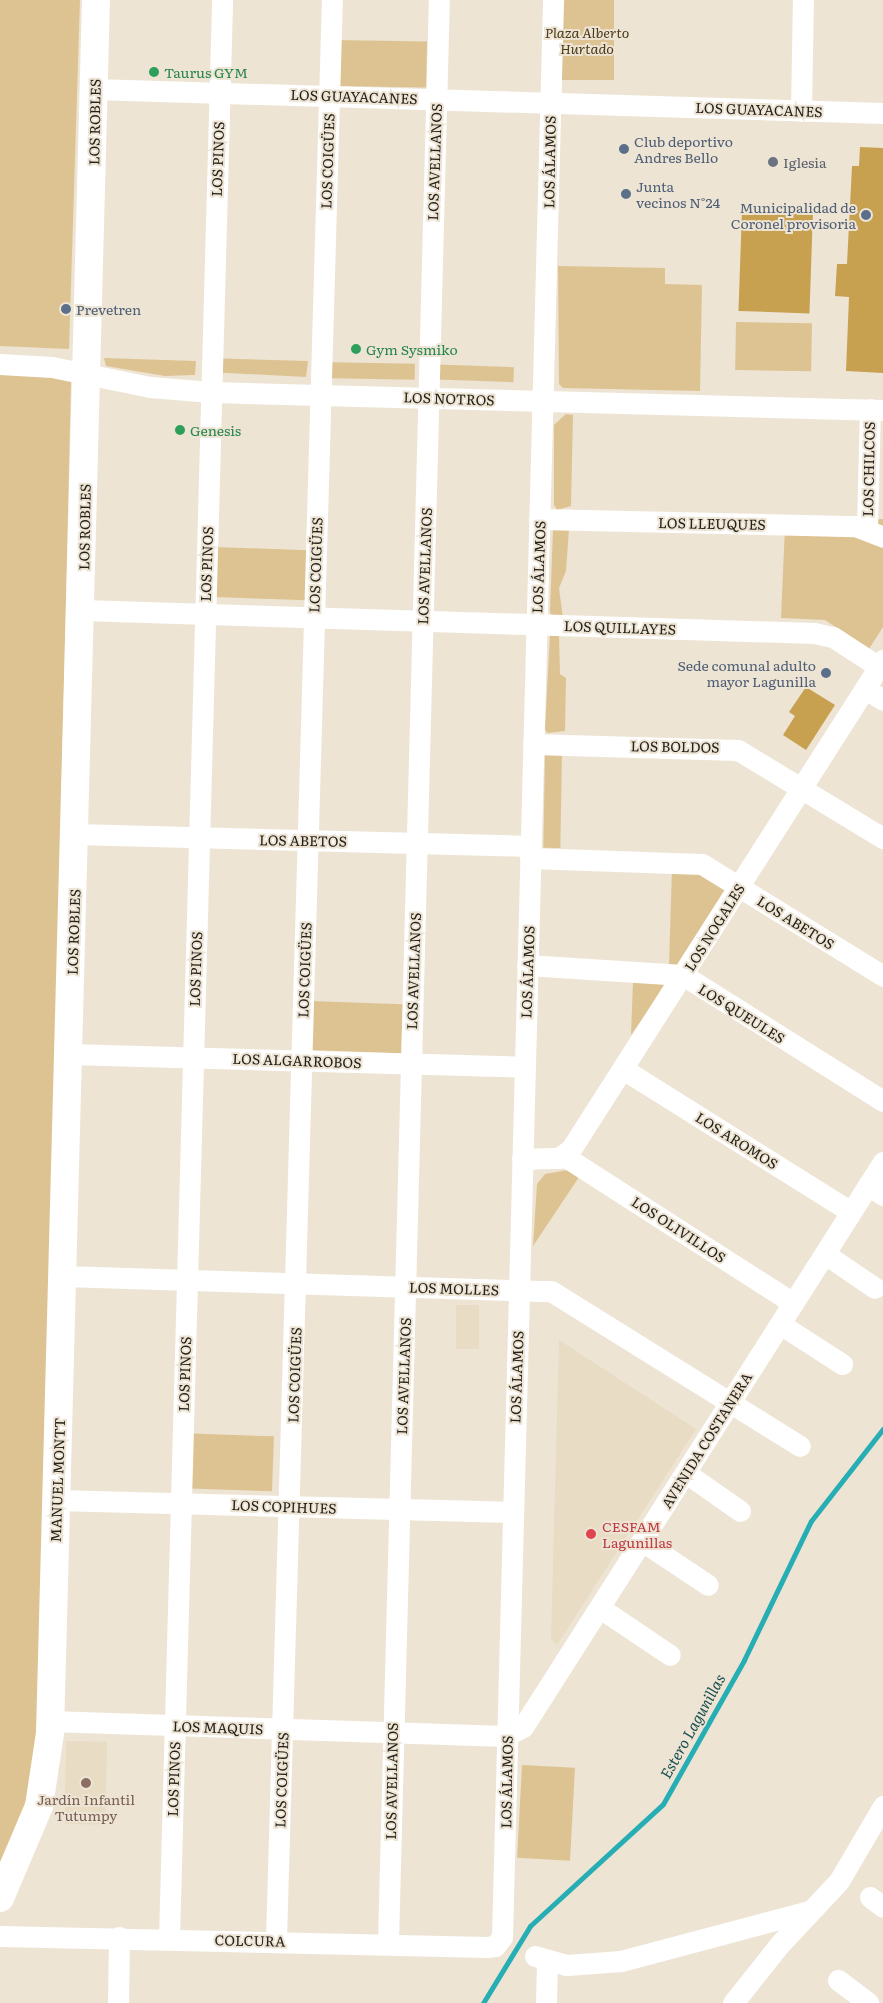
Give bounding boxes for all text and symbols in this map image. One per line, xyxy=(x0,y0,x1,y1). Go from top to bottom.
park label: Plaza Alberto Hurtado xyxy=(545,24,629,56)
place label: Taurus GYM xyxy=(164,64,248,80)
marker: Taurus GYM xyxy=(148,66,160,78)
street label: LOS ROBLES xyxy=(85,79,103,165)
street label: LOS GUAYACANES xyxy=(290,85,418,107)
street label: LOS GUAYACANES xyxy=(695,98,823,120)
street label: LOS AVELLANOS xyxy=(424,103,444,221)
street label: LOS COIGÜES xyxy=(317,113,337,209)
street label: LOS ÁLAMOS xyxy=(540,115,558,209)
street label: LOS PINOS xyxy=(207,121,227,197)
place label: Club deportivo Andres Bello xyxy=(634,133,733,166)
marker: Club deportivo Andres Bello xyxy=(618,143,630,155)
place label: Iglesia xyxy=(783,154,827,170)
marker: Iglesia xyxy=(767,156,779,168)
place label: Junta vecinos N°24 xyxy=(636,178,720,210)
marker: Junta vecinos N°24 xyxy=(620,188,632,200)
place label: Municipalidad de Coronel provisoria xyxy=(731,199,856,232)
marker: Municipalidad de Coronel provisoria xyxy=(860,209,872,221)
place label: Prevetren xyxy=(76,301,141,317)
marker: Prevetren xyxy=(60,303,72,315)
place label: Gym Sysmiko xyxy=(366,341,458,357)
marker: Gym Sysmiko xyxy=(350,343,362,355)
street label: LOS NOTROS xyxy=(403,388,495,408)
street label: LOS CHILCOS xyxy=(859,421,877,517)
place label: Genesis xyxy=(190,422,241,438)
marker: Genesis xyxy=(174,424,186,436)
street label: LOS ROBLES xyxy=(75,484,93,570)
street label: LOS AVELLANOS xyxy=(414,507,434,625)
street label: LOS LLEUQUES xyxy=(658,514,766,532)
street label: LOS COIGÜES xyxy=(305,517,325,613)
street label: LOS ÁLAMOS xyxy=(528,520,548,614)
street label: LOS PINOS xyxy=(196,526,216,602)
street label: LOS QUILLAYES xyxy=(564,617,676,637)
place label: Sede comunal adulto mayor Lagunilla xyxy=(677,657,816,690)
marker: Sede comunal adulto mayor Lagunilla xyxy=(820,667,832,679)
street label: LOS BOLDOS xyxy=(630,737,720,755)
street label: LOS ABETOS xyxy=(259,831,347,849)
street label: LOS NOGALES xyxy=(680,880,748,974)
street label: LOS ROBLES xyxy=(63,889,83,975)
street label: LOS ABETOS xyxy=(754,892,838,952)
street label: LOS AVELLANOS xyxy=(403,912,423,1030)
street label: LOS COIGÜES xyxy=(294,922,314,1018)
street label: LOS ÁLAMOS xyxy=(517,925,537,1019)
street label: LOS PINOS xyxy=(185,931,205,1007)
street label: LOS QUEULES xyxy=(696,980,788,1046)
street label: LOS ALGARROBOS xyxy=(232,1049,362,1071)
street label: LOS AROMOS xyxy=(693,1108,781,1172)
street label: LOS OLIVILLOS xyxy=(629,1192,729,1266)
street label: LOS MOLLES xyxy=(409,1278,499,1298)
street label: LOS AVELLANOS xyxy=(393,1317,413,1435)
street label: LOS COIGÜES xyxy=(284,1327,304,1423)
street label: LOS ÁLAMOS xyxy=(506,1330,526,1424)
street label: LOS PINOS xyxy=(174,1336,194,1412)
street label: AVENIDA COSTANERA xyxy=(657,1369,755,1511)
street label: MANUEL MONTT xyxy=(46,1417,68,1543)
street label: LOS COPIHUES xyxy=(231,1496,337,1516)
place label: CESFAM Lagunillas xyxy=(602,1518,672,1550)
marker: CESFAM Lagunillas xyxy=(584,1527,598,1541)
water label: Estero Lagunillas xyxy=(656,1671,728,1781)
street label: LOS MAQUIS xyxy=(172,1717,264,1737)
street label: LOS AVELLANOS xyxy=(382,1722,400,1840)
street label: LOS COIGÜES xyxy=(271,1732,291,1828)
street label: LOS ÁLAMOS xyxy=(497,1735,515,1829)
street label: LOS PINOS xyxy=(163,1741,183,1817)
marker: Jardín Infantil Tutumpy xyxy=(80,1777,92,1789)
place label: Jardín Infantil Tutumpy xyxy=(37,1791,135,1824)
street label: COLCURA xyxy=(215,1931,285,1949)

